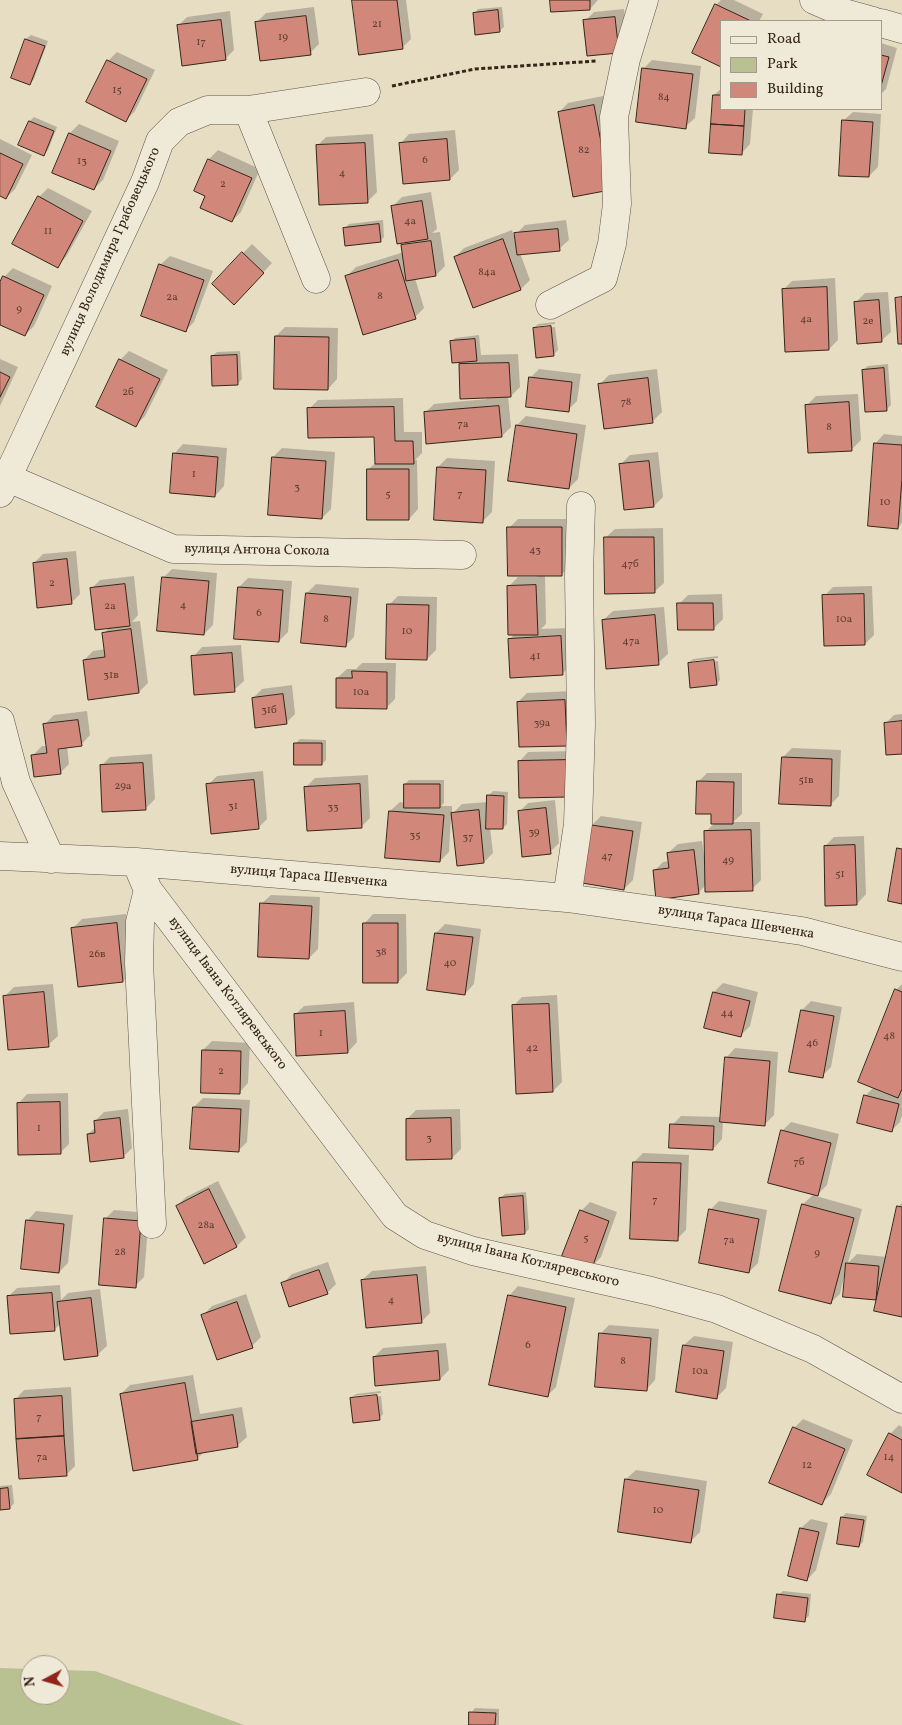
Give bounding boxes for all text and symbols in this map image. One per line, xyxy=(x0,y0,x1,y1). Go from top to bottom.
house number: 21 xyxy=(372,18,382,32)
legend xyxy=(720,20,882,110)
text: Road xyxy=(767,29,801,50)
house number: 19 xyxy=(278,31,288,45)
house number: 17 xyxy=(196,36,206,50)
text: Park xyxy=(767,54,798,75)
text: Building xyxy=(767,79,823,100)
house number: 15 xyxy=(112,84,122,98)
house number: 84 xyxy=(658,91,670,105)
house number: 82 xyxy=(578,144,590,158)
street label: вулиця Володимира Грабовецького xyxy=(57,145,165,359)
house number: 6 xyxy=(422,154,428,168)
house number: 13 xyxy=(77,155,87,169)
house number: 4 xyxy=(339,167,345,181)
house number: 2 xyxy=(220,178,226,192)
house number: 4а xyxy=(404,215,416,229)
house number: 11 xyxy=(44,225,52,239)
house number: 84а xyxy=(478,266,496,280)
house number: 8 xyxy=(377,290,383,304)
house number: 2а xyxy=(166,291,178,305)
house number: 9 xyxy=(16,303,22,317)
house number: 4а xyxy=(800,313,812,327)
house number: 2е xyxy=(862,315,874,329)
house number: 2б xyxy=(122,386,134,400)
house number: 78 xyxy=(621,396,631,410)
house number: 7а xyxy=(458,418,468,432)
house number: 8 xyxy=(826,421,832,435)
house number: 1 xyxy=(192,468,196,482)
house number: 3 xyxy=(294,481,300,495)
house number: 5 xyxy=(385,488,391,502)
house number: 7 xyxy=(457,488,463,502)
house number: 10 xyxy=(880,496,890,510)
street label: вулиця Антона Сокола xyxy=(184,541,330,561)
house number: 43 xyxy=(529,544,541,558)
house number: 47б xyxy=(621,558,639,572)
house number: 2 xyxy=(49,577,55,591)
house number: 4 xyxy=(180,599,186,613)
house number: 2а xyxy=(104,600,116,614)
house number: 6 xyxy=(256,607,262,621)
house number: 8 xyxy=(323,613,329,627)
house number: 10а xyxy=(836,613,852,627)
house number: 10 xyxy=(402,625,412,639)
house number: 47а xyxy=(622,635,640,649)
house number: 41 xyxy=(530,650,540,664)
house number: 31в xyxy=(103,669,119,683)
house number: 10а xyxy=(353,686,369,700)
house number: 31б xyxy=(261,704,277,718)
house number: 39а xyxy=(534,717,550,731)
house number: 51в xyxy=(798,774,814,788)
house number: 29а xyxy=(115,780,131,794)
house number: 31 xyxy=(228,800,238,814)
house number: 33 xyxy=(327,801,339,815)
house number: 39 xyxy=(528,826,540,840)
house number: 35 xyxy=(410,829,420,843)
house number: 37 xyxy=(463,831,473,845)
house number: 47 xyxy=(601,850,613,864)
house number: 49 xyxy=(722,854,734,868)
street label: вулиця Тараса Шевченка xyxy=(230,862,388,892)
house number: 51 xyxy=(835,868,845,882)
street label: вулиця Тараса Шевченка xyxy=(657,902,815,944)
street label: вулиця Івана Котляревського xyxy=(164,914,290,1074)
house number: 38 xyxy=(375,946,387,960)
house number: 26в xyxy=(88,948,106,962)
house number: 40 xyxy=(444,957,456,971)
house number: 44 xyxy=(720,1007,734,1021)
house number: 1 xyxy=(319,1027,323,1041)
house number: 48 xyxy=(883,1030,895,1044)
house number: 46 xyxy=(806,1037,818,1051)
house number: 42 xyxy=(526,1042,538,1056)
house number: 2 xyxy=(218,1065,224,1079)
house number: 1 xyxy=(37,1122,41,1136)
house number: 3 xyxy=(426,1132,432,1146)
house number: 7б xyxy=(793,1156,805,1170)
house number: 7 xyxy=(652,1194,658,1208)
house number: 28а xyxy=(198,1219,214,1233)
street label: вулиця Івана Котляревського xyxy=(435,1230,621,1292)
house number: 5 xyxy=(583,1232,589,1246)
house number: 7а xyxy=(724,1234,734,1248)
house number: 28 xyxy=(114,1246,126,1260)
house number: 9 xyxy=(814,1247,820,1261)
house number: 4 xyxy=(388,1294,394,1308)
house number: 6 xyxy=(525,1339,531,1353)
house number: 8 xyxy=(620,1355,626,1369)
house number: 10а xyxy=(692,1365,708,1379)
house number: 7 xyxy=(36,1411,42,1425)
house number: 7а xyxy=(37,1451,47,1465)
house number: 14 xyxy=(884,1451,894,1465)
house number: 12 xyxy=(802,1459,812,1473)
house number: 10 xyxy=(653,1504,663,1518)
north arrow xyxy=(20,1655,70,1705)
text: N xyxy=(21,1675,41,1688)

